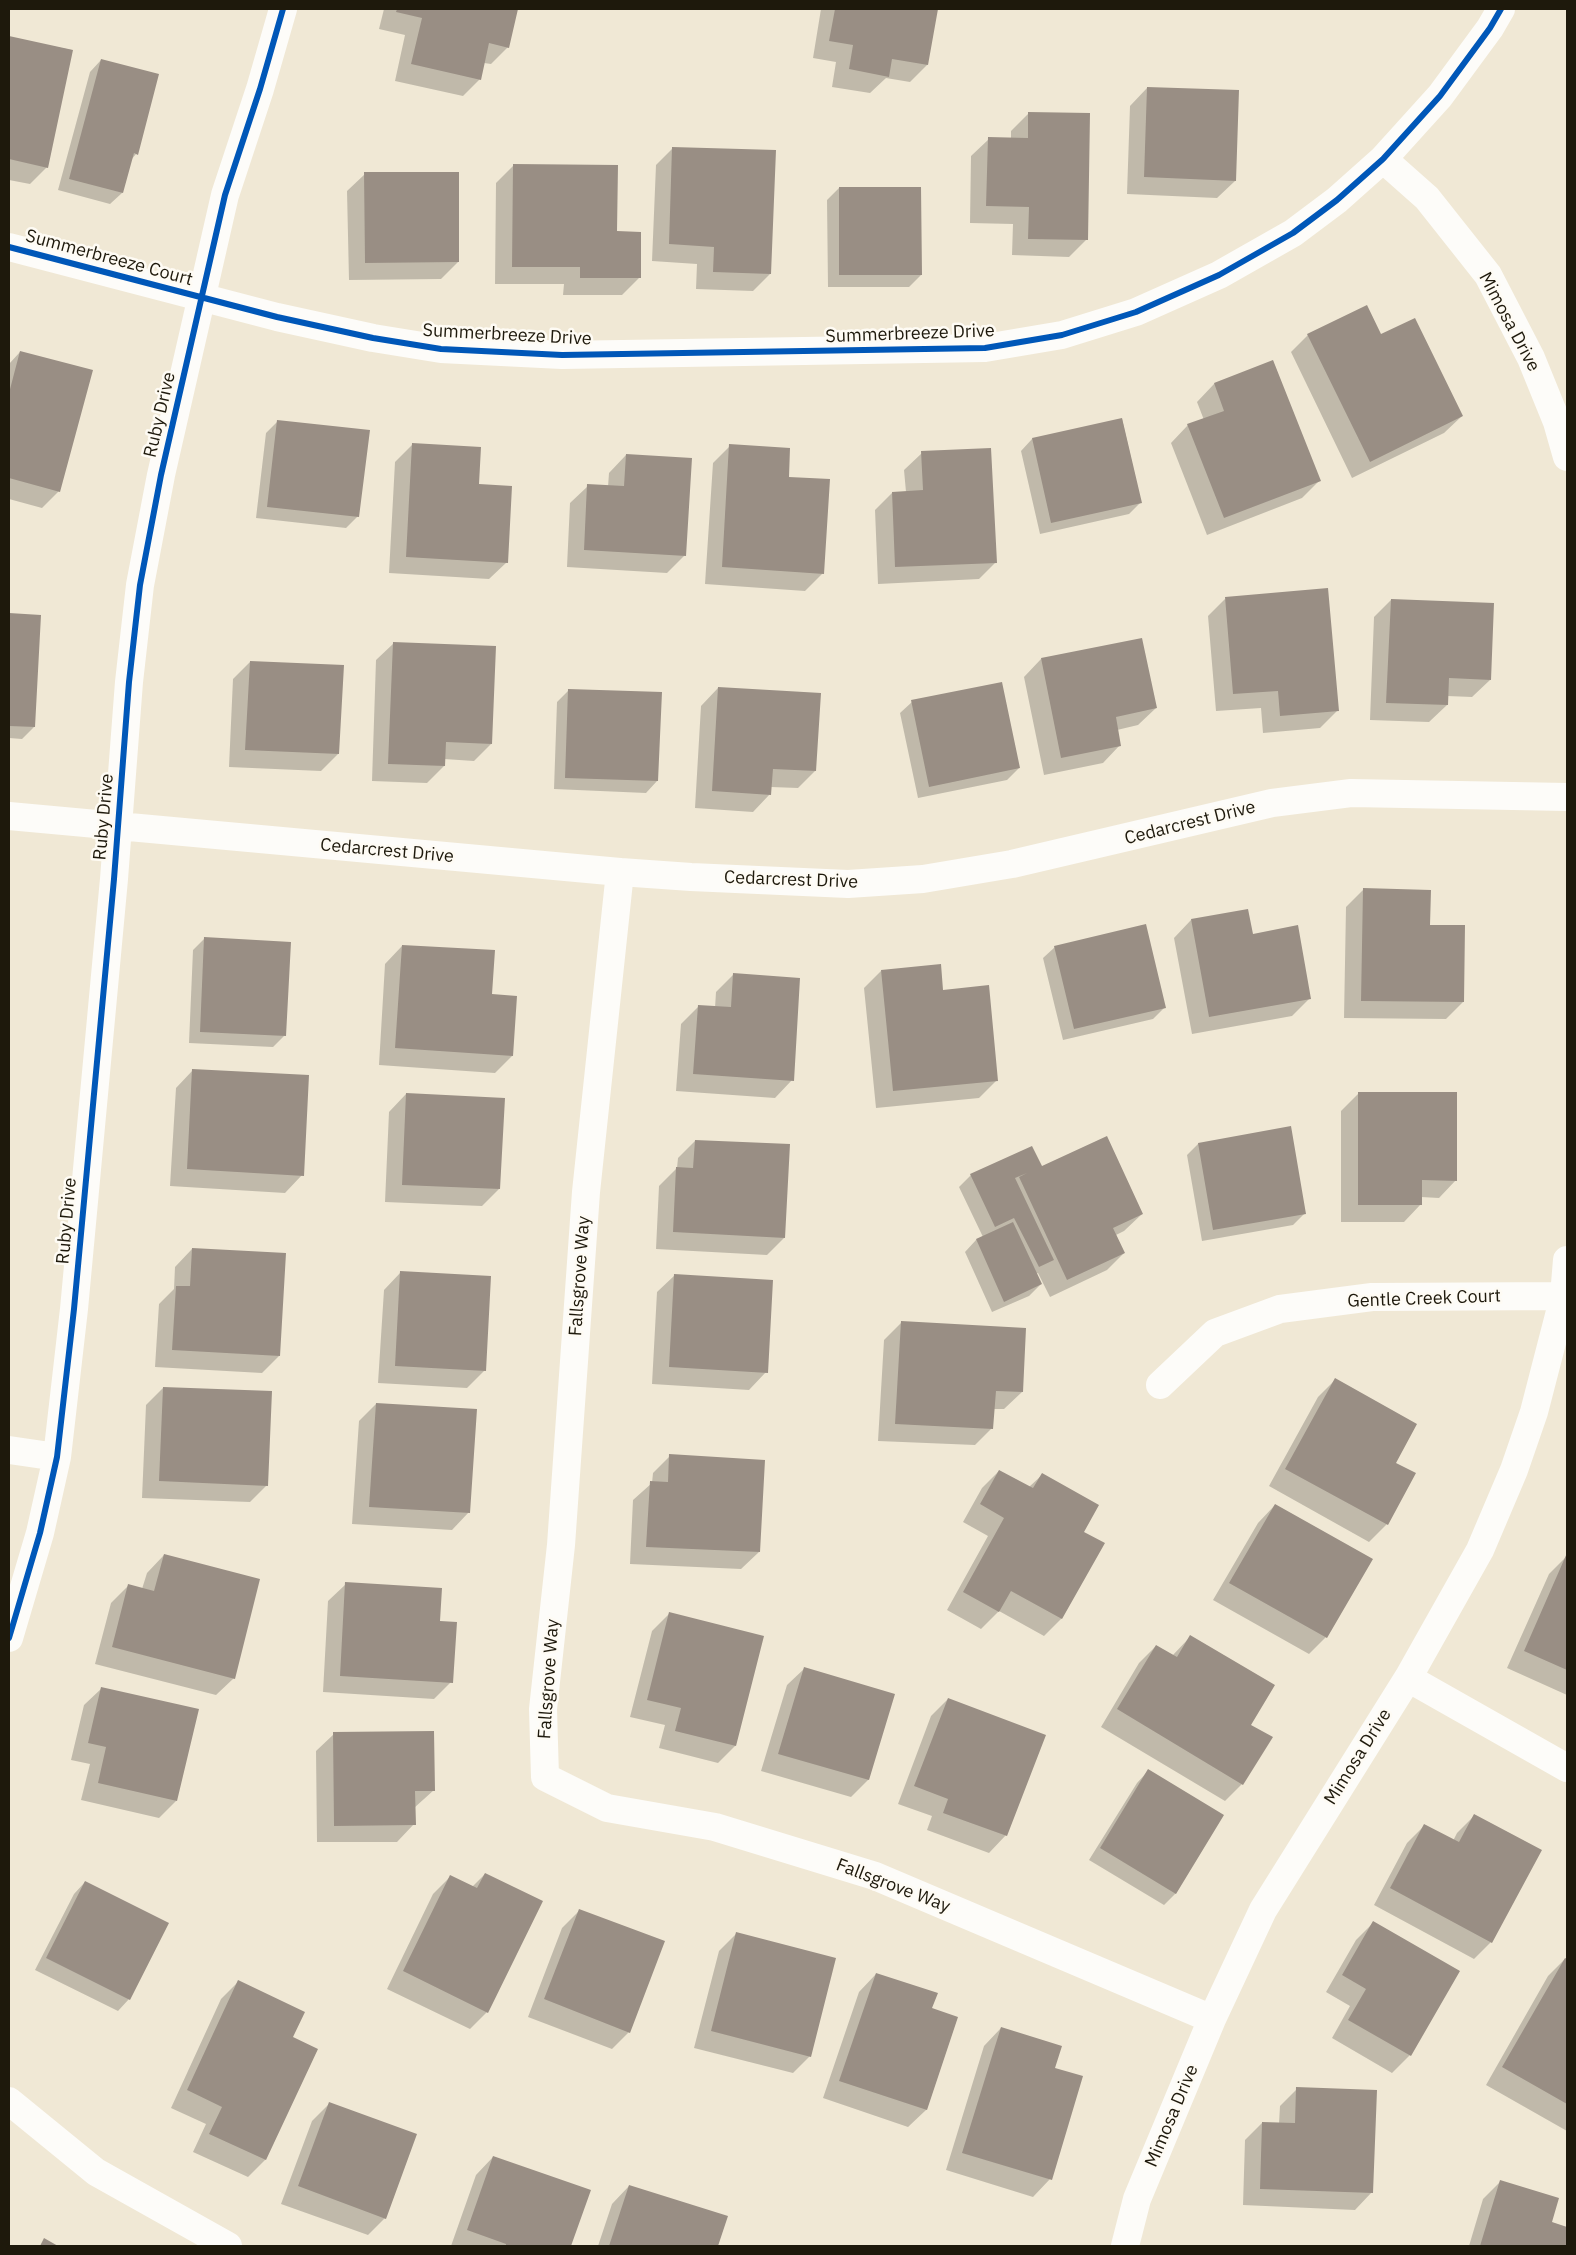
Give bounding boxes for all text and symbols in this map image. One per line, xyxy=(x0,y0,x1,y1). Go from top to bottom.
street label: Summerbreeze Court xyxy=(23,225,195,291)
street label: Mimosa Drive xyxy=(1474,269,1544,375)
street label: Summerbreeze Drive xyxy=(422,320,592,350)
street label: Summerbreeze Drive xyxy=(825,320,995,348)
street label: Ruby Drive xyxy=(140,370,180,460)
street label: Ruby Drive xyxy=(89,773,119,861)
street label: Cedarcrest Drive xyxy=(1122,796,1258,850)
street label: Cedarcrest Drive xyxy=(319,834,455,868)
street label: Cedarcrest Drive xyxy=(724,867,858,893)
street label: Ruby Drive xyxy=(52,1177,82,1265)
street label: Fallsgrove Way xyxy=(565,1215,595,1337)
street label: Gentle Creek Court xyxy=(1347,1286,1501,1312)
street label: Fallsgrove Way xyxy=(534,1618,564,1740)
street label: Mimosa Drive xyxy=(1320,1705,1396,1809)
street label: Fallsgrove Way xyxy=(833,1854,953,1918)
street label: Mimosa Drive xyxy=(1141,2061,1203,2171)

